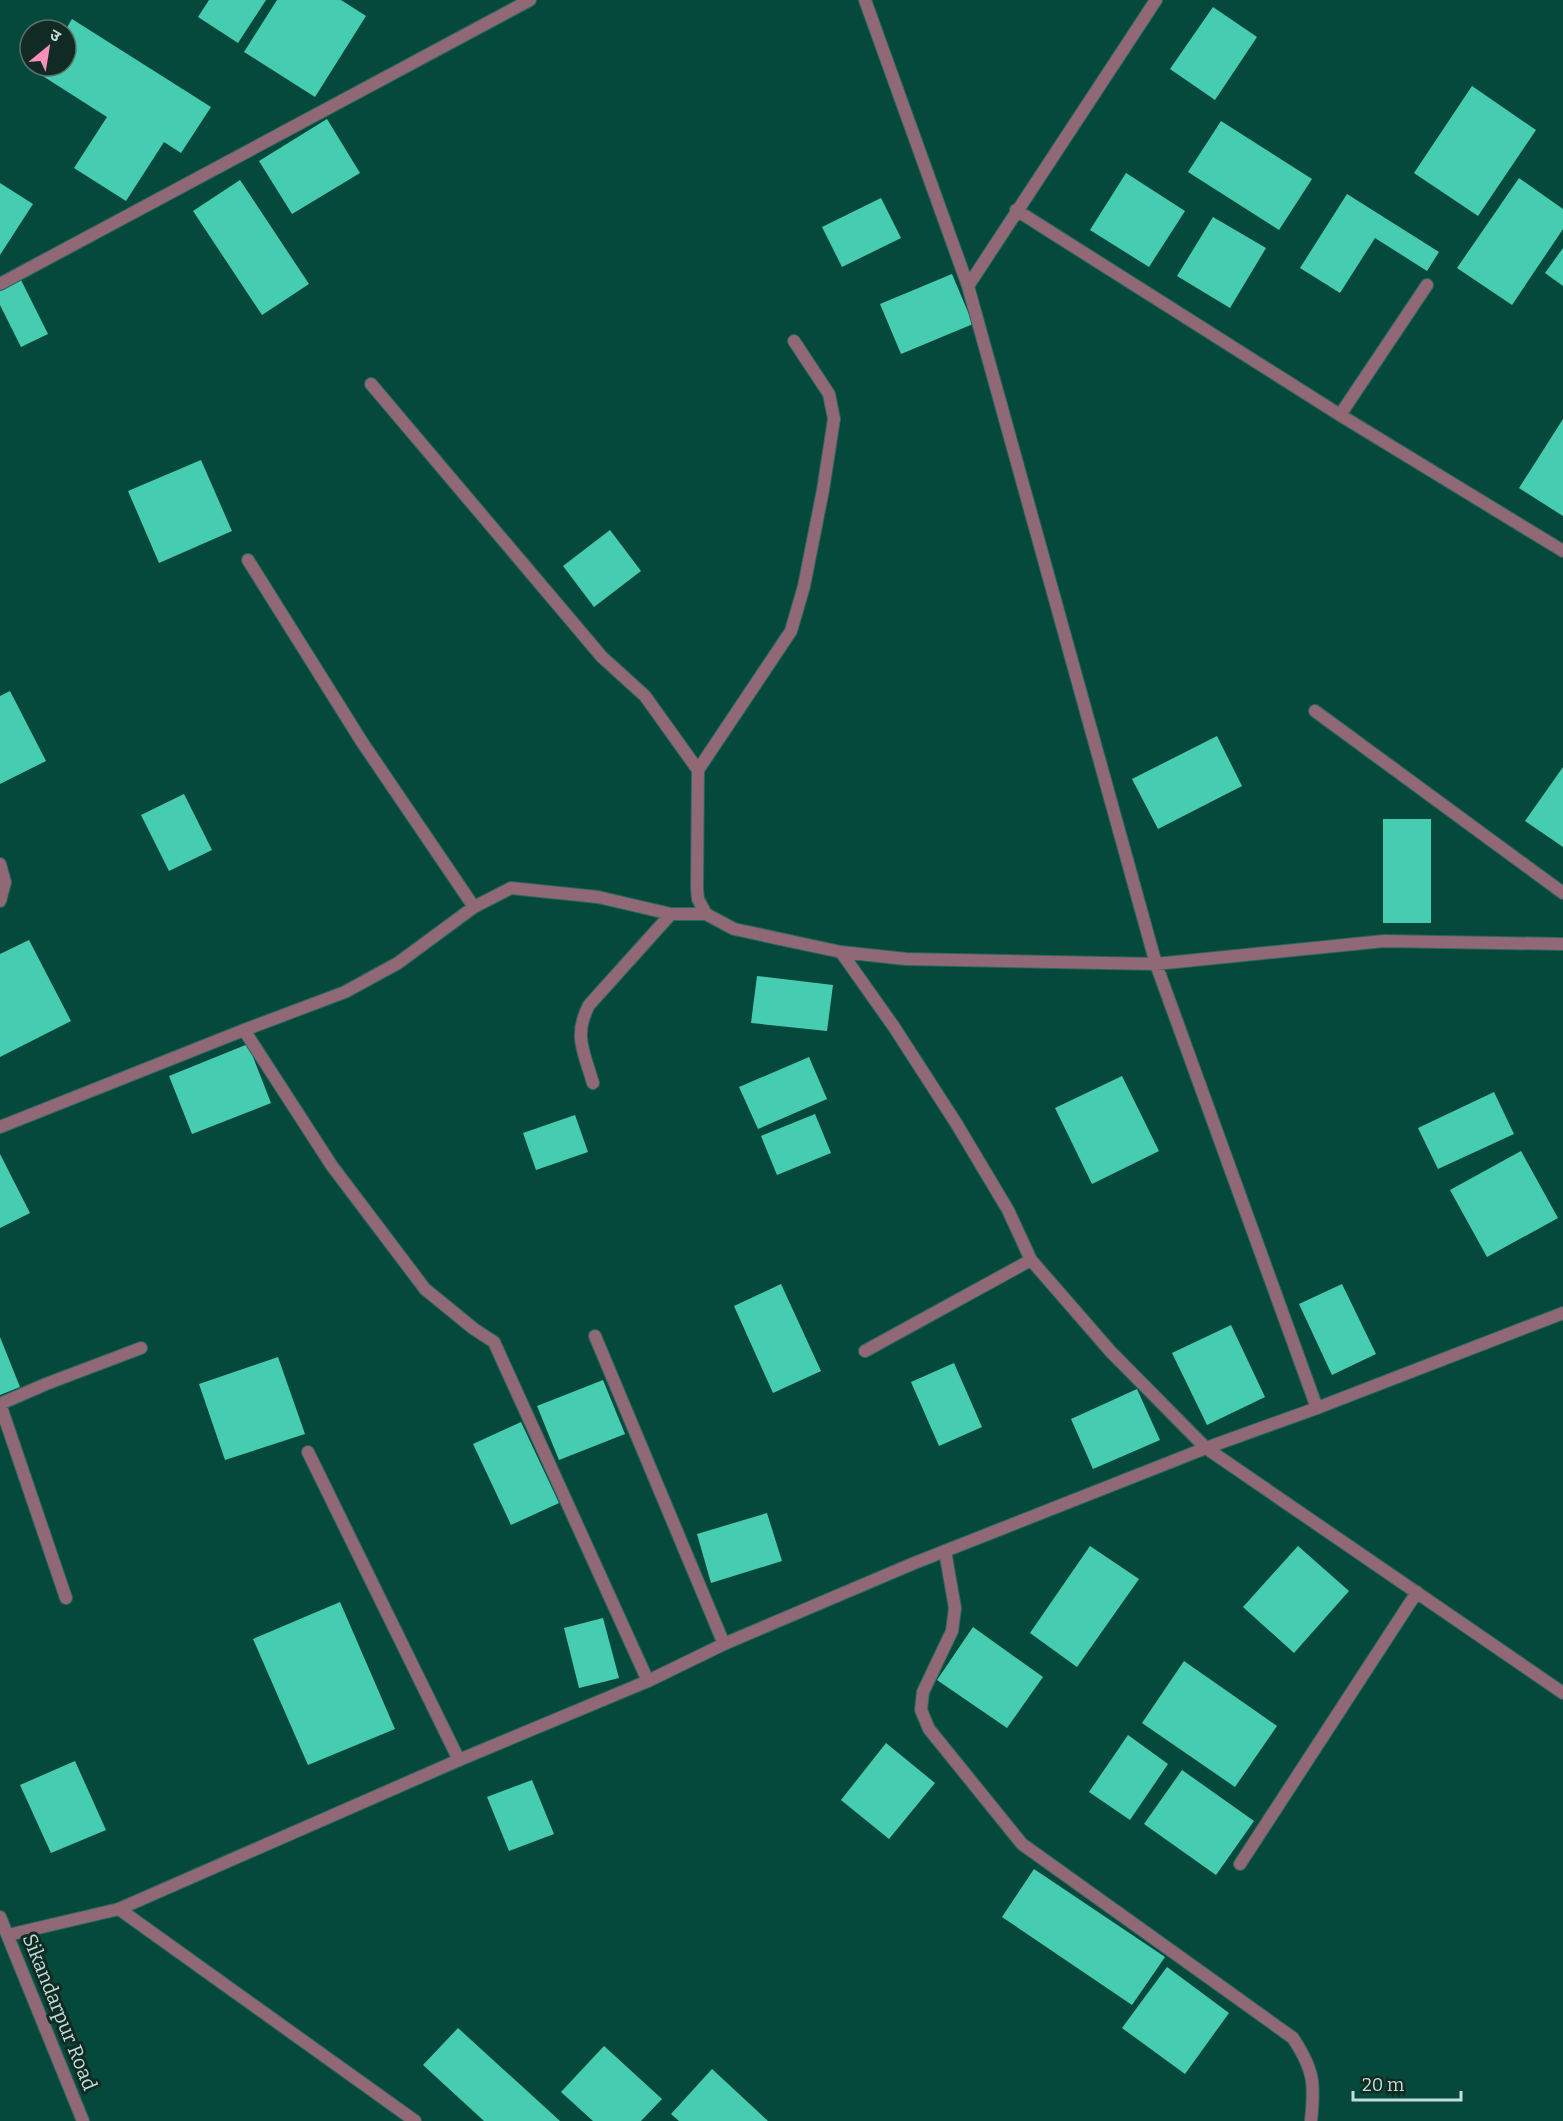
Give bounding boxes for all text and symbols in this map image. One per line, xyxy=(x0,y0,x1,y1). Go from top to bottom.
north arrow xyxy=(18,18,78,78)
text: उ xyxy=(46,25,65,46)
street label: Sikandarpur Road xyxy=(18,1930,102,2094)
scale bar xyxy=(1353,2064,1461,2102)
text: 20 m xyxy=(1362,2074,1404,2096)

